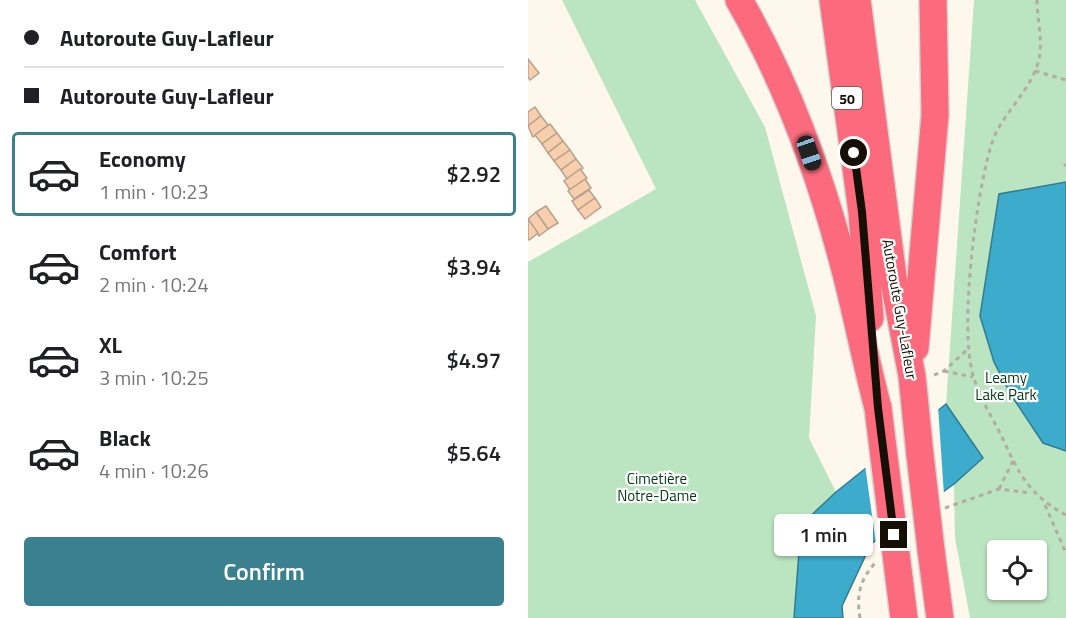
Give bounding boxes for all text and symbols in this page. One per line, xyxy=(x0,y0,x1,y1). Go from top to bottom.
text: Autoroute Guy-Lafleur xyxy=(60,21,274,55)
text: Autoroute Guy-Lafleur xyxy=(60,79,274,113)
road number: 50 xyxy=(832,87,862,109)
car xyxy=(795,133,823,173)
route start xyxy=(840,139,867,166)
text: Economy xyxy=(99,142,186,176)
icon: car xyxy=(27,147,81,201)
text: $2.92 xyxy=(446,157,501,191)
text: 1 min · 10:23 xyxy=(99,176,209,207)
text: Comfort xyxy=(99,235,177,269)
street label: Autoroute Guy-Lafleur xyxy=(876,237,924,381)
icon: car xyxy=(27,240,81,294)
text: $3.94 xyxy=(446,250,501,284)
text: 2 min · 10:24 xyxy=(99,269,209,300)
text: XL xyxy=(99,328,122,362)
icon: car xyxy=(27,333,81,387)
text: $4.97 xyxy=(446,343,501,377)
text: 3 min · 10:25 xyxy=(99,362,209,393)
park label: Leamy Lake Park xyxy=(975,366,1037,406)
text: Black xyxy=(99,421,151,455)
icon: car xyxy=(27,426,81,480)
text: $5.64 xyxy=(446,436,501,470)
text: 4 min · 10:26 xyxy=(99,455,209,486)
park label: Cimetière Notre-Dame xyxy=(617,467,697,507)
callout: 1 min xyxy=(774,514,873,556)
text: 1 min xyxy=(799,519,848,550)
route end xyxy=(880,521,907,548)
button: Confirm xyxy=(24,537,504,606)
map controls xyxy=(987,540,1047,600)
button: locate xyxy=(987,540,1047,600)

